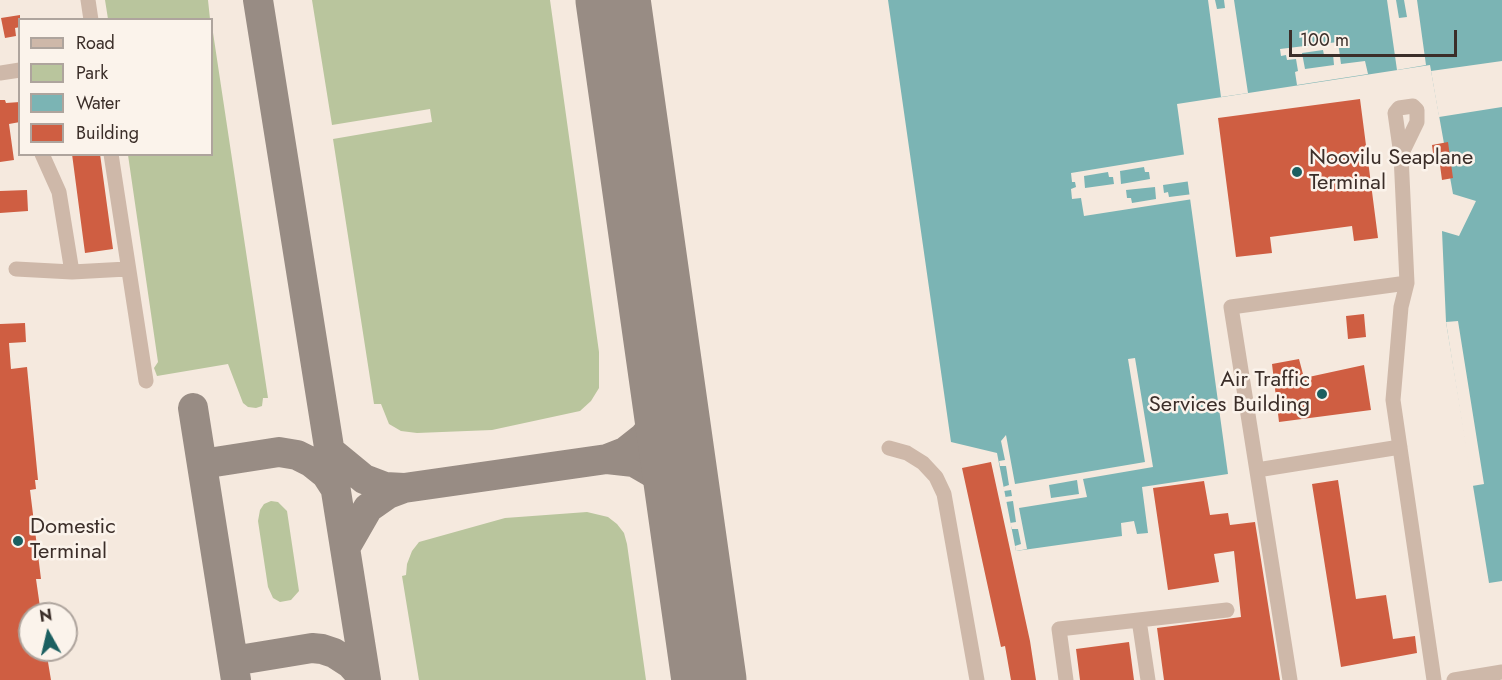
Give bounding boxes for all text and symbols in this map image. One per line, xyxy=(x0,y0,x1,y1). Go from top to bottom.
legend xyxy=(18,18,213,156)
scale bar xyxy=(1292,18,1460,56)
text: 100 m xyxy=(1300,27,1349,53)
text: Road xyxy=(76,30,115,56)
text: Park xyxy=(76,60,108,86)
text: Water xyxy=(76,90,120,116)
text: Building xyxy=(76,120,139,146)
place label: Noovilu Seaplane Terminal xyxy=(1309,146,1473,198)
marker: Noovilu Seaplane Terminal xyxy=(1290,165,1304,179)
place label: Air Traffic Services Building xyxy=(1149,368,1310,420)
marker: Air Traffic Services Building xyxy=(1315,387,1329,401)
place label: Domestic Terminal xyxy=(30,515,116,566)
marker: Domestic Terminal xyxy=(11,534,25,548)
north arrow xyxy=(18,602,78,662)
text: N xyxy=(38,603,54,628)

